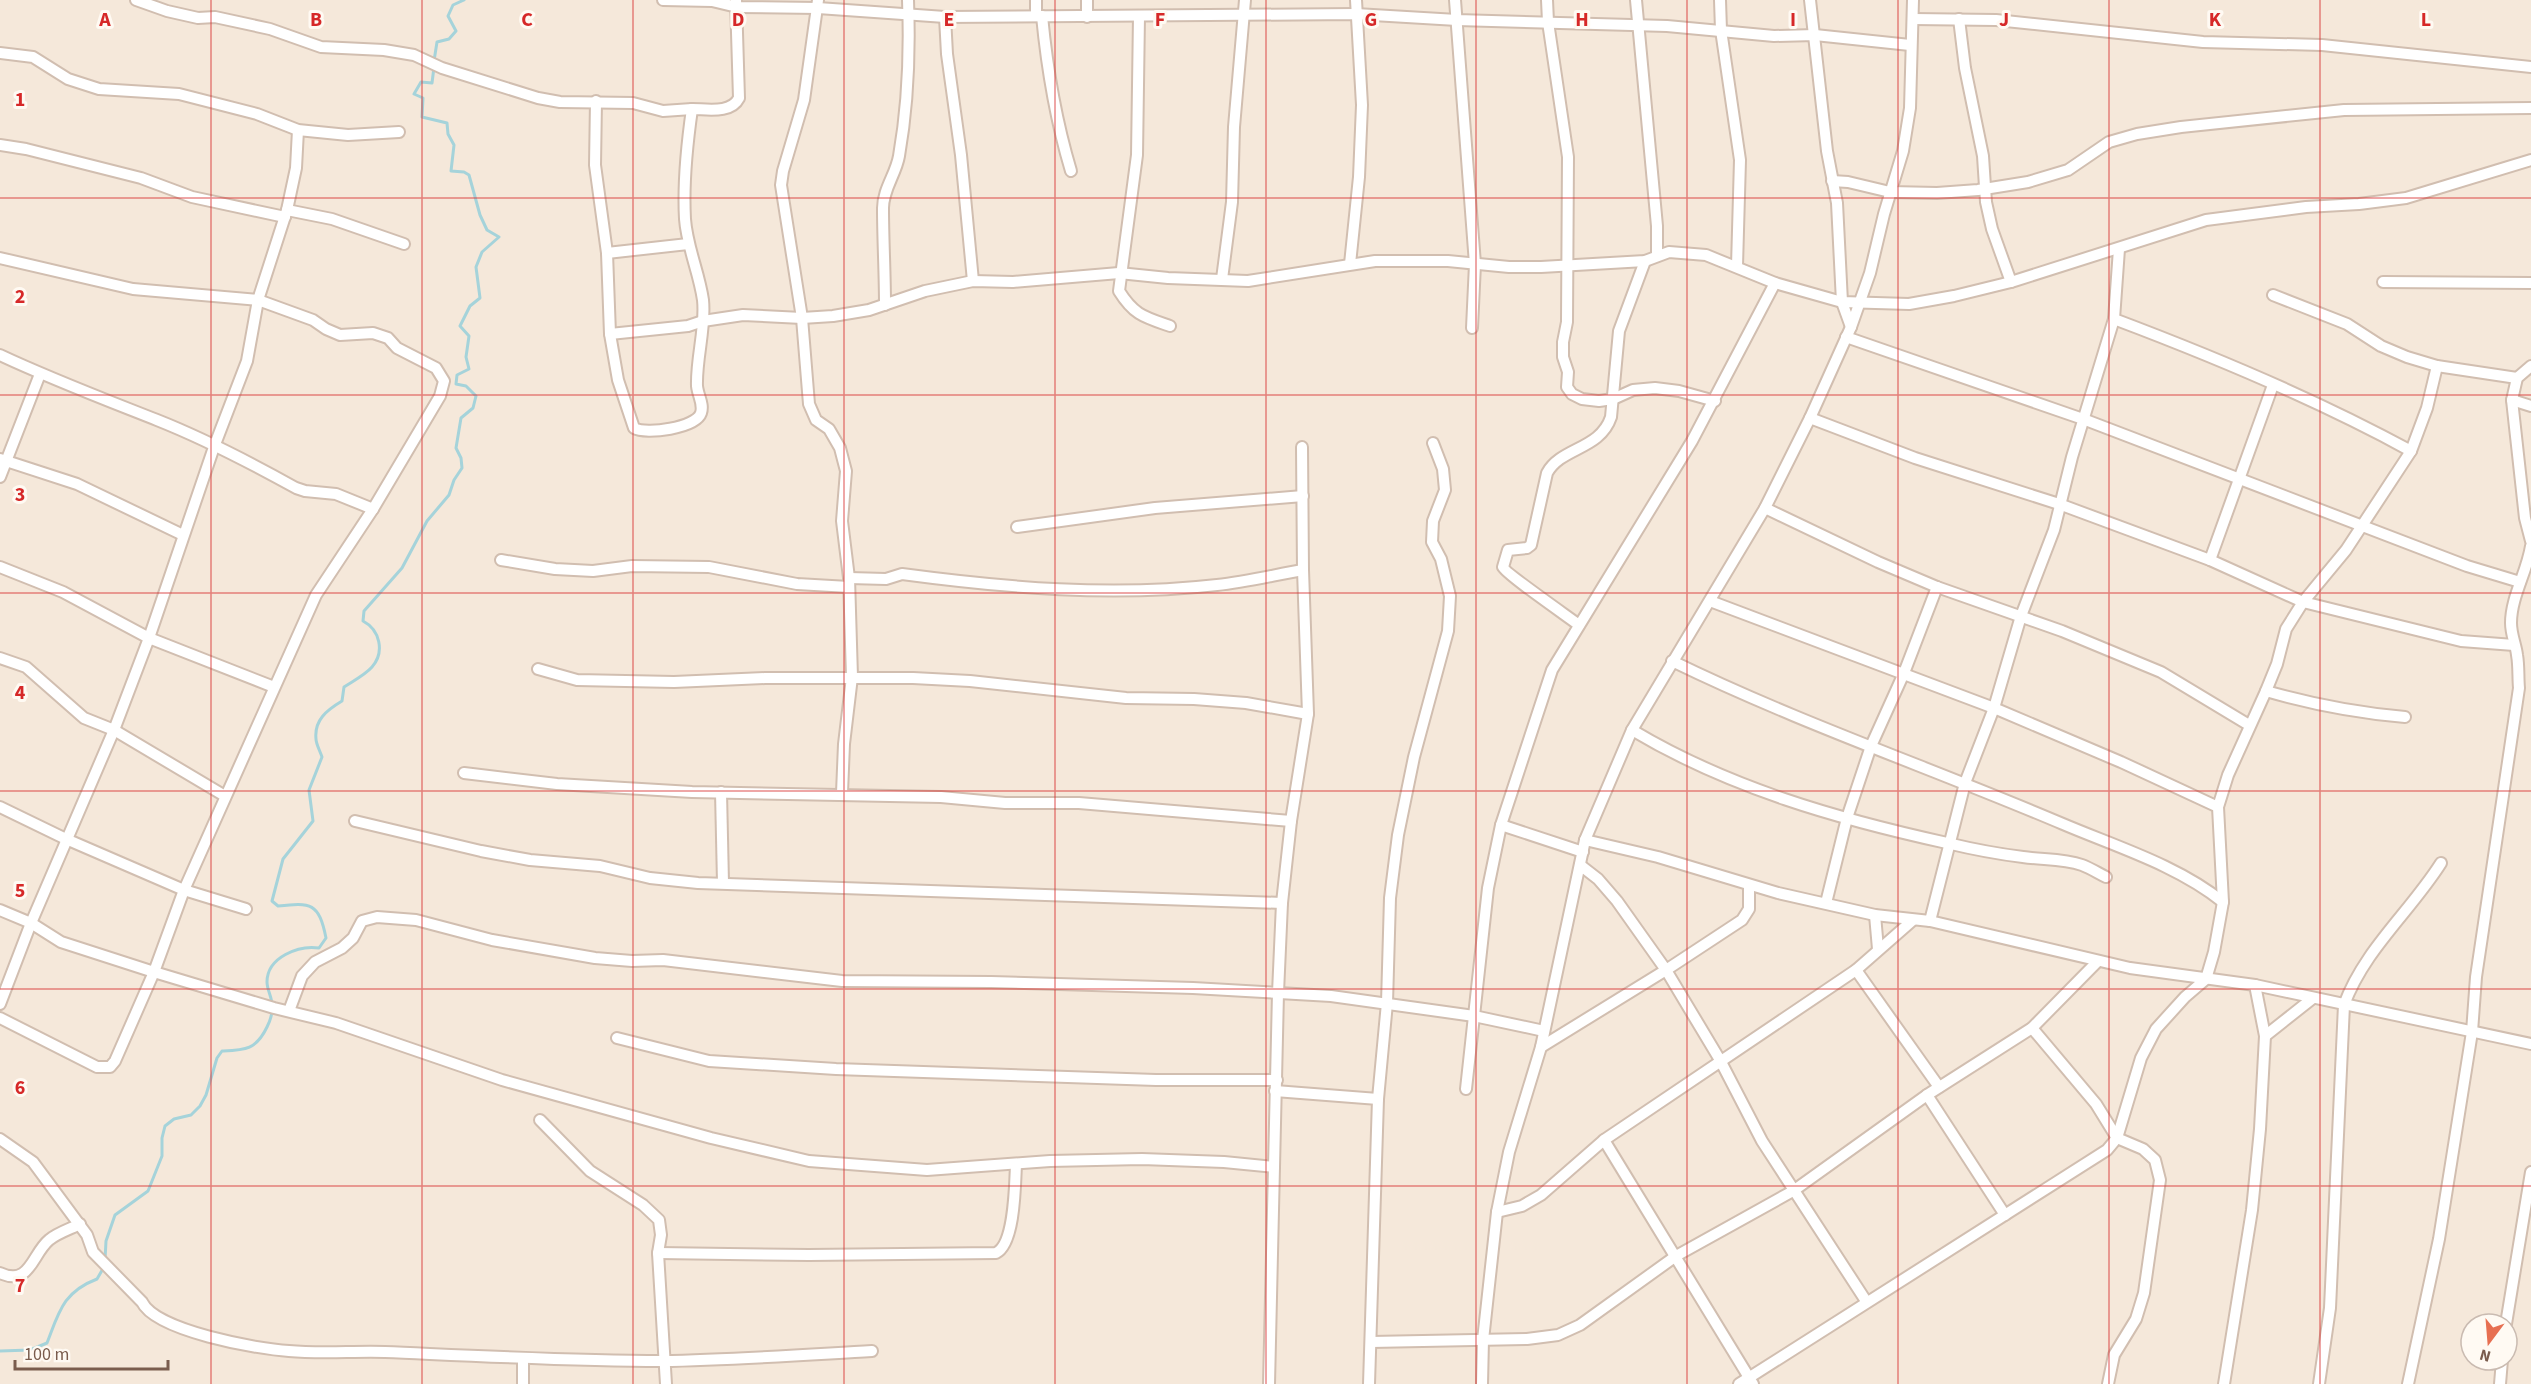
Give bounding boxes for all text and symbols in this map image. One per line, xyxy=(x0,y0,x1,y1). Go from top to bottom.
text: A xyxy=(98,6,111,34)
text: B xyxy=(310,6,322,34)
text: C xyxy=(521,6,533,34)
text: D xyxy=(732,6,744,34)
text: E xyxy=(944,6,954,34)
text: F xyxy=(1155,6,1165,34)
text: G xyxy=(1365,6,1377,34)
text: H xyxy=(1575,6,1589,34)
text: I xyxy=(1790,6,1796,34)
text: J xyxy=(1999,6,2009,34)
text: K xyxy=(2209,6,2222,34)
text: L xyxy=(2421,6,2431,34)
text: 1 xyxy=(15,86,25,114)
text: 2 xyxy=(15,283,25,311)
text: 3 xyxy=(15,481,25,509)
text: 4 xyxy=(15,679,26,707)
text: 5 xyxy=(15,877,25,905)
text: 6 xyxy=(15,1074,25,1102)
text: 7 xyxy=(15,1272,25,1300)
north arrow xyxy=(2459,1312,2519,1372)
scale bar xyxy=(15,1333,168,1371)
text: 100 m xyxy=(24,1342,69,1367)
text: N xyxy=(2477,1343,2493,1367)

